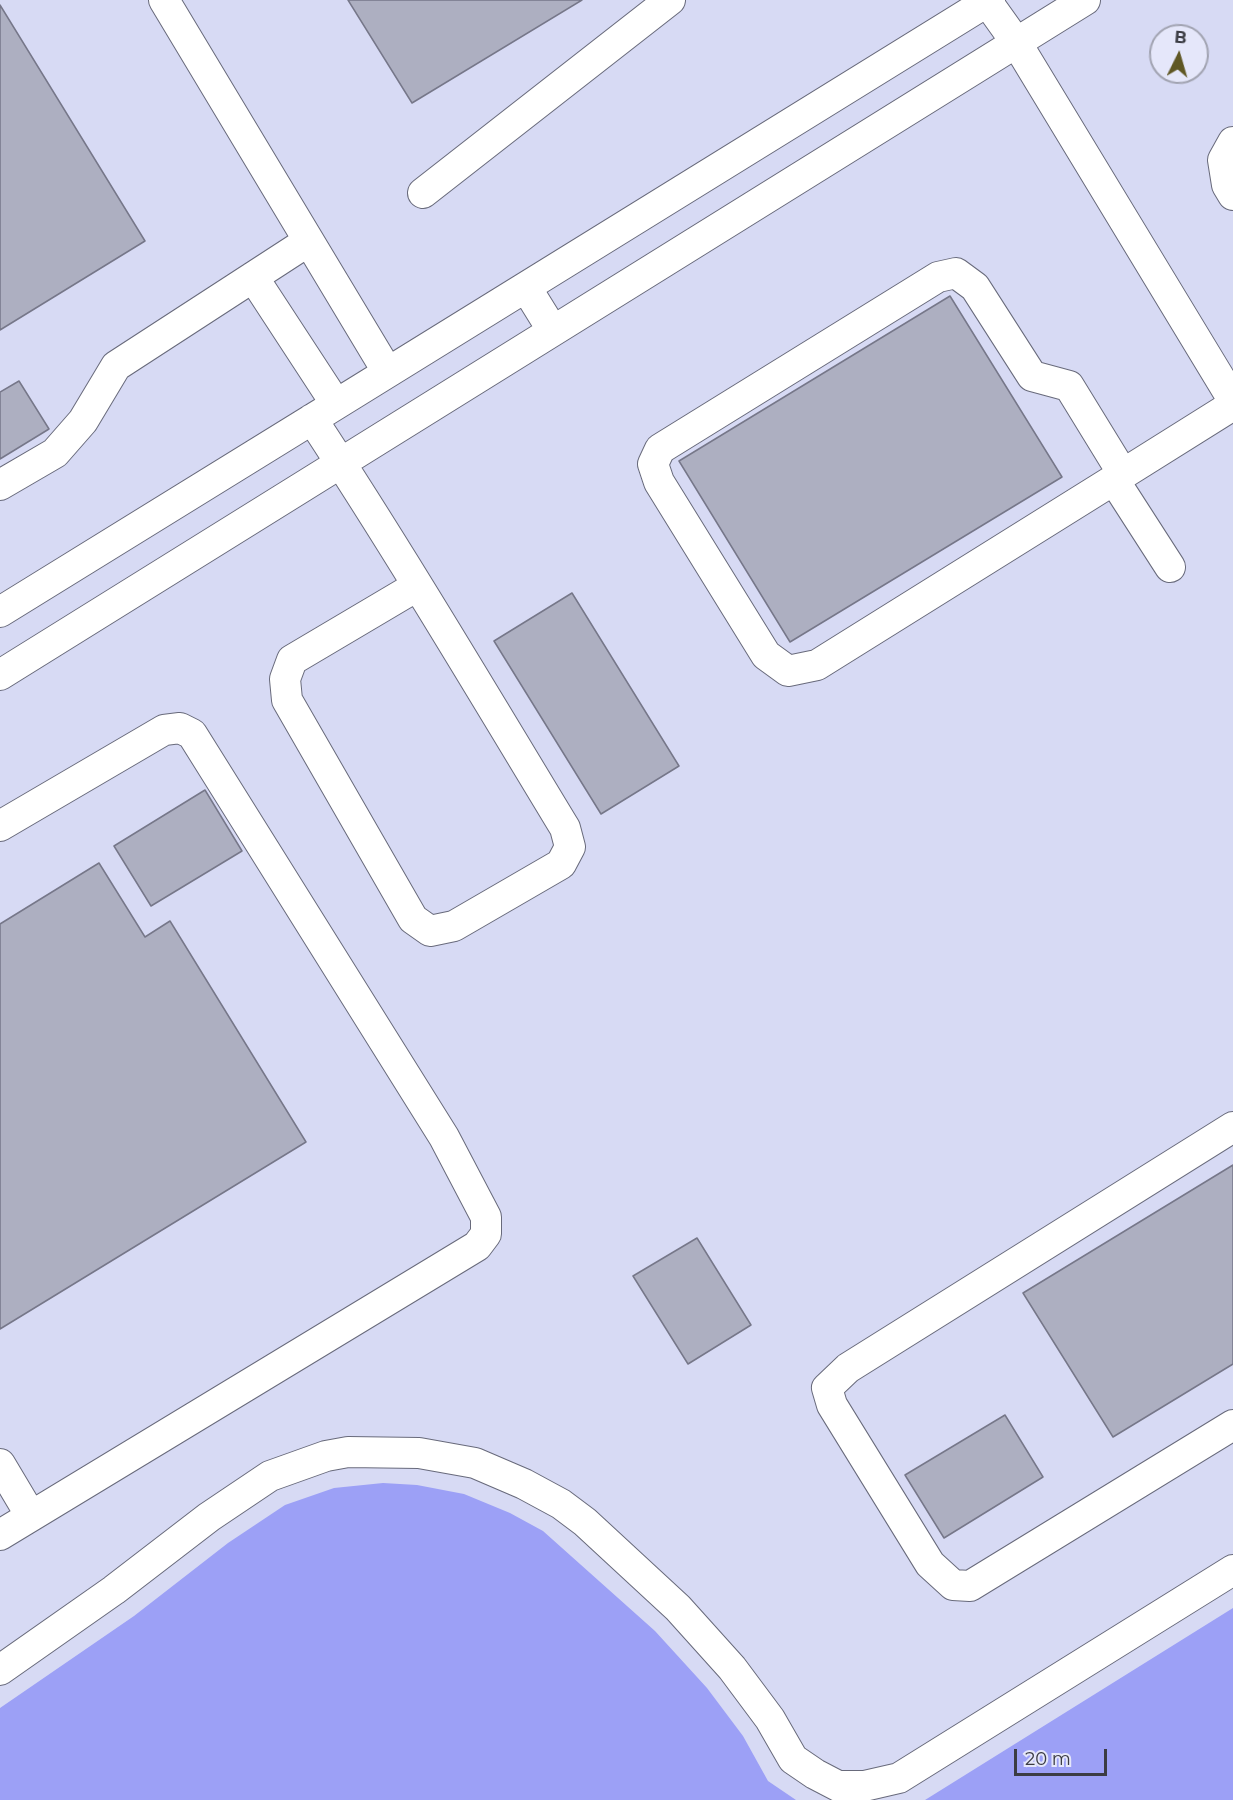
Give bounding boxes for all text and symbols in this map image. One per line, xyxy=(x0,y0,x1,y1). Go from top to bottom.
north arrow xyxy=(1149,24,1209,84)
text: B xyxy=(1174,28,1187,48)
scale bar xyxy=(1017,1737,1110,1775)
text: 20 m xyxy=(1025,1748,1071,1770)

